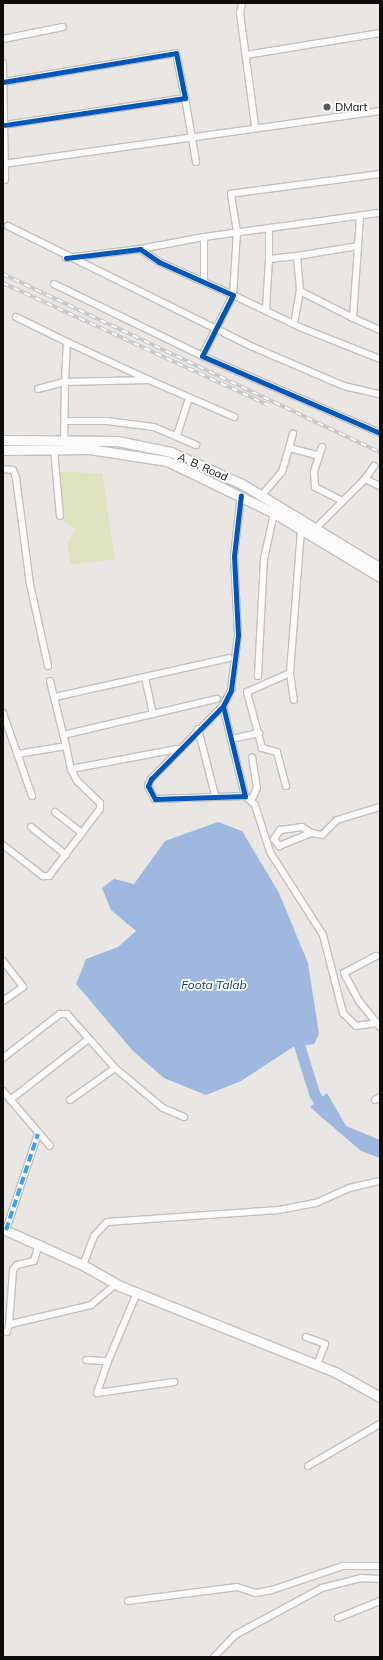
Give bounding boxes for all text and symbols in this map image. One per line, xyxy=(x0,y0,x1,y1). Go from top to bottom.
place label: DMart xyxy=(335,100,367,114)
marker: DMart xyxy=(322,102,332,112)
street label: A. B. Road xyxy=(176,450,230,484)
water label: Foota Talab xyxy=(181,978,247,992)

